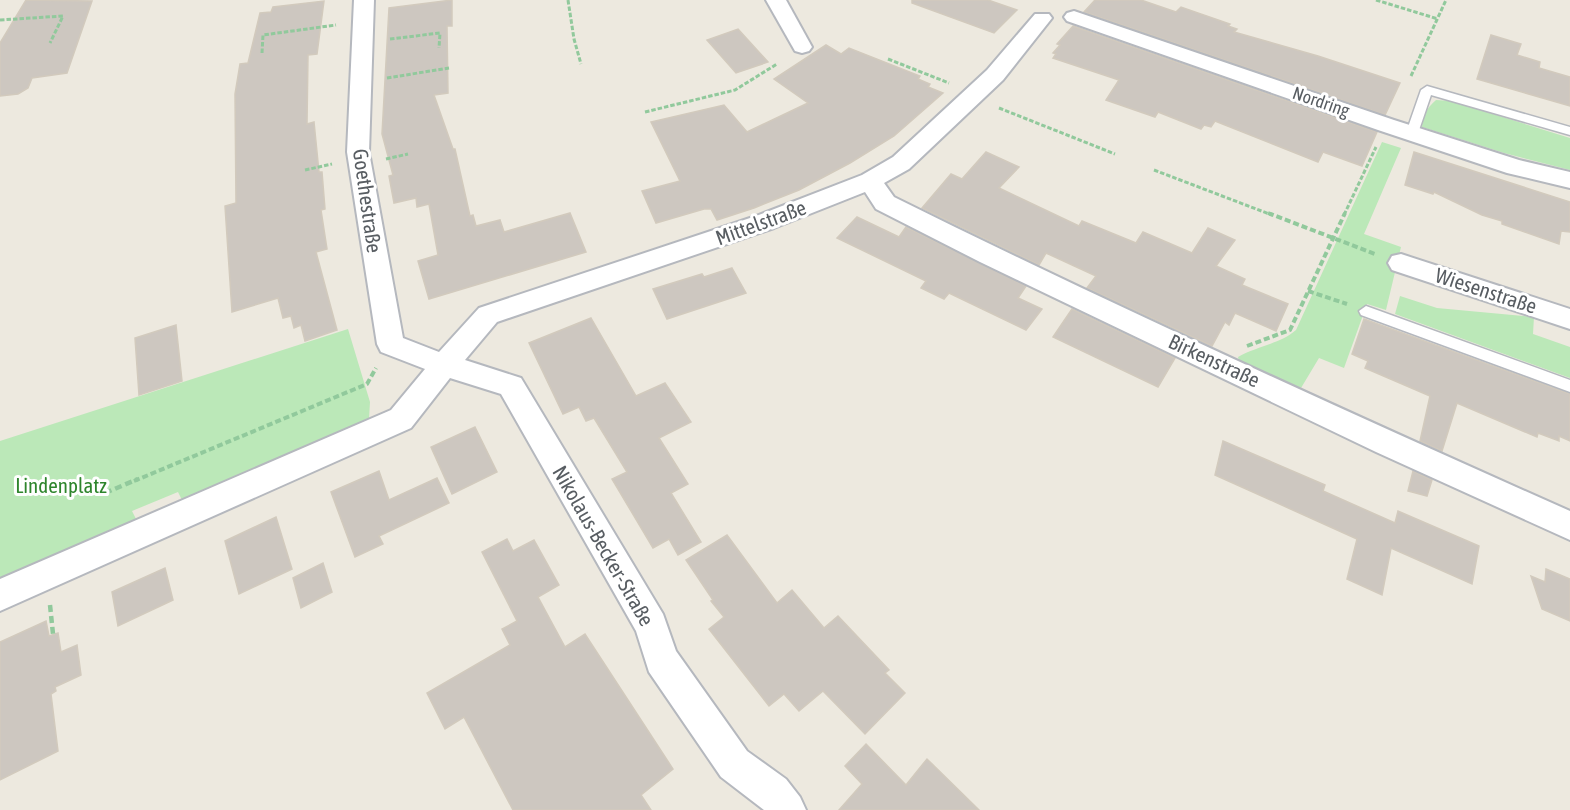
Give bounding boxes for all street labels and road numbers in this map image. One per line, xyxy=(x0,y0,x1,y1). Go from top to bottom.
street label: Nordring xyxy=(1290,82,1353,121)
street label: Goethestraße xyxy=(349,147,387,254)
street label: Mittelstraße xyxy=(712,195,809,249)
street label: Wiesenstraße xyxy=(1433,262,1540,318)
street label: Birkenstraße xyxy=(1165,329,1264,392)
street label: Nikolaus-Becker-Straße xyxy=(548,461,659,630)

